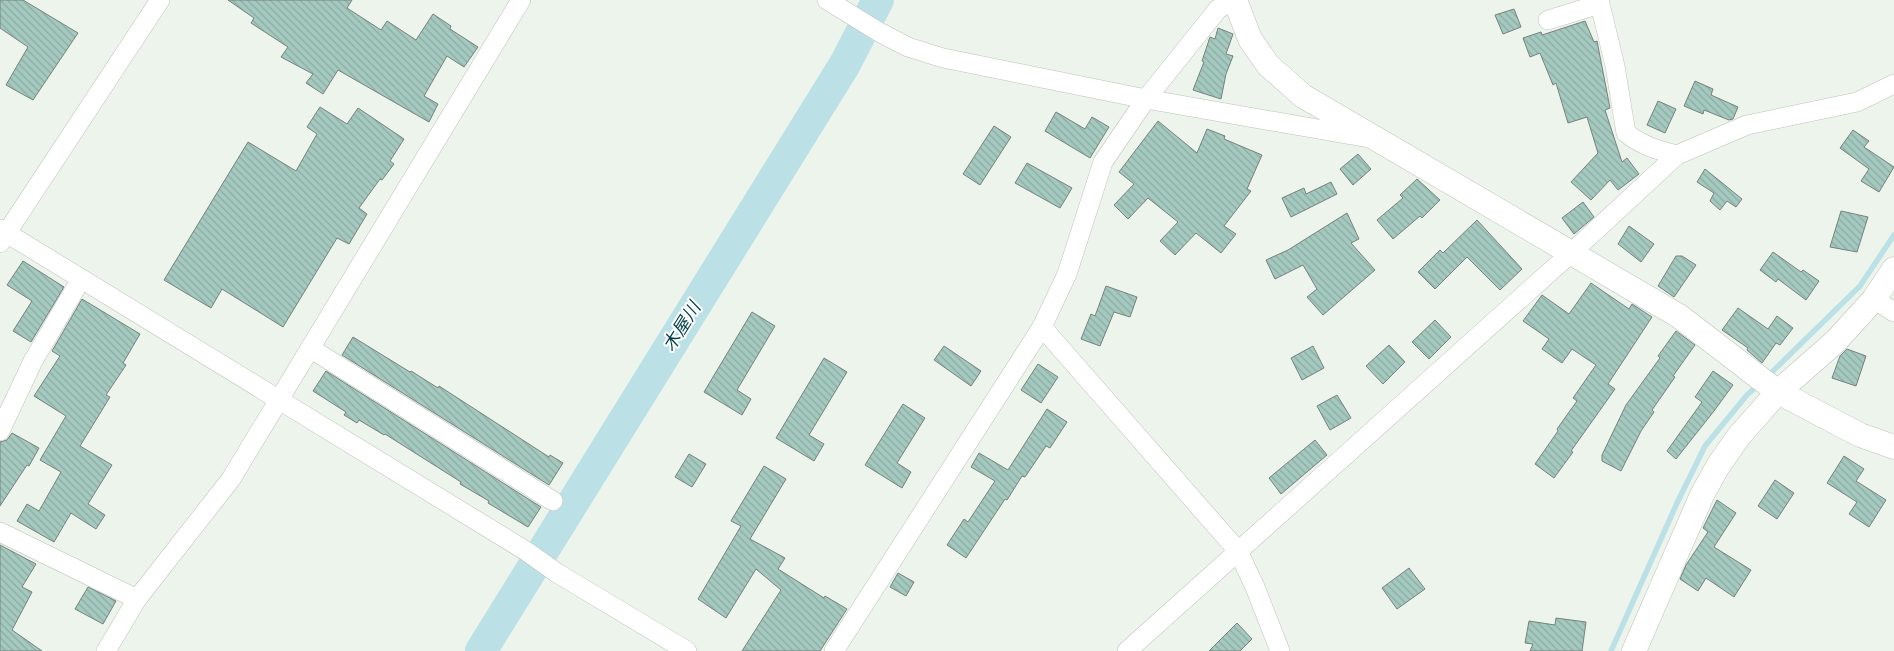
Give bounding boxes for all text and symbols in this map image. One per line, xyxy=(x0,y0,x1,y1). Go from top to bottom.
water label: 木屋川 xyxy=(659,297,706,355)

